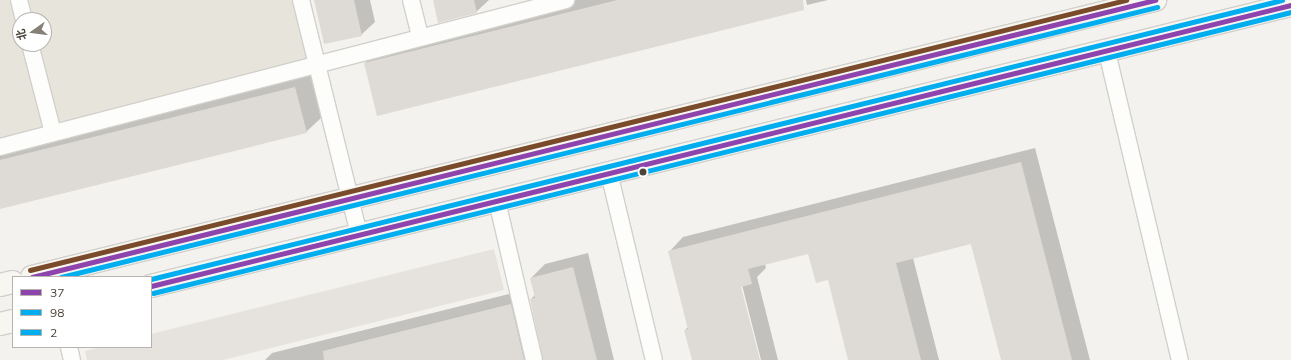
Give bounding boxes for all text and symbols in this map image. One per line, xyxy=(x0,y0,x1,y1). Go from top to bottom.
north arrow xyxy=(12,12,52,52)
text: 北 xyxy=(13,28,29,42)
unlabelled marker xyxy=(638,167,648,177)
legend xyxy=(12,276,152,348)
text: 37 xyxy=(50,285,64,300)
text: 98 xyxy=(50,305,64,320)
text: 2 xyxy=(50,325,57,340)

